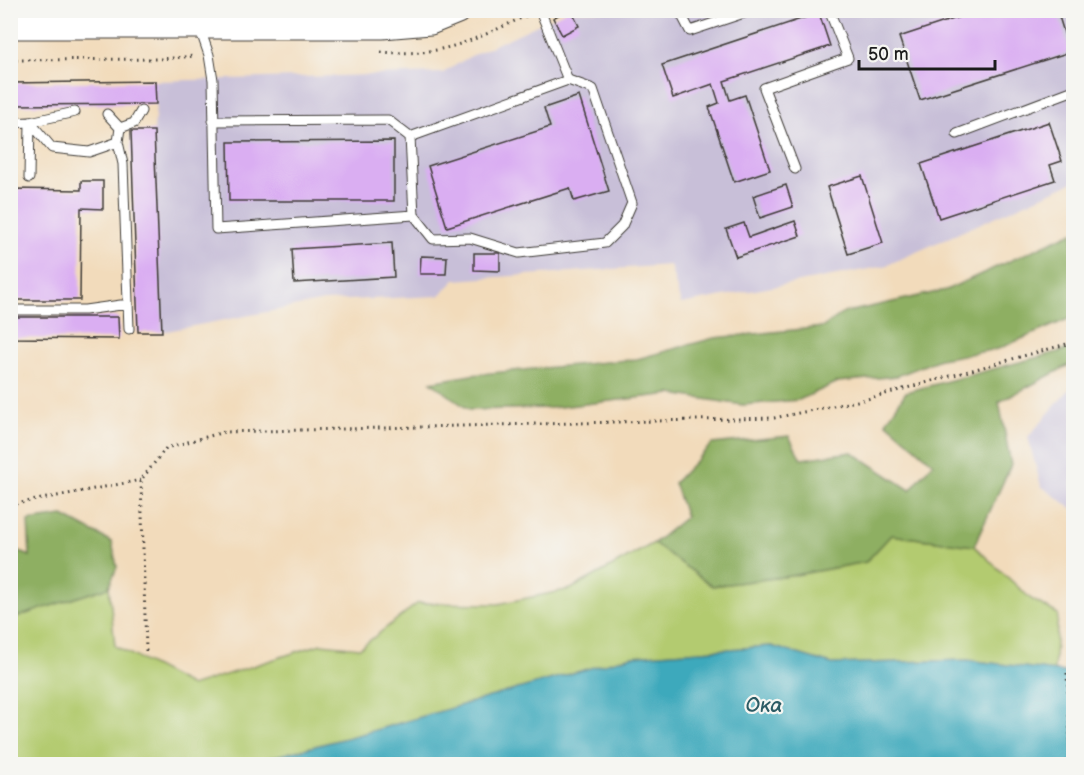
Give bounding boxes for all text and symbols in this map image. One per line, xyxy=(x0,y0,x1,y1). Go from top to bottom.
scale bar xyxy=(859,33,996,71)
text: 50 m xyxy=(868,44,909,65)
water label: Ока xyxy=(746,694,782,718)

